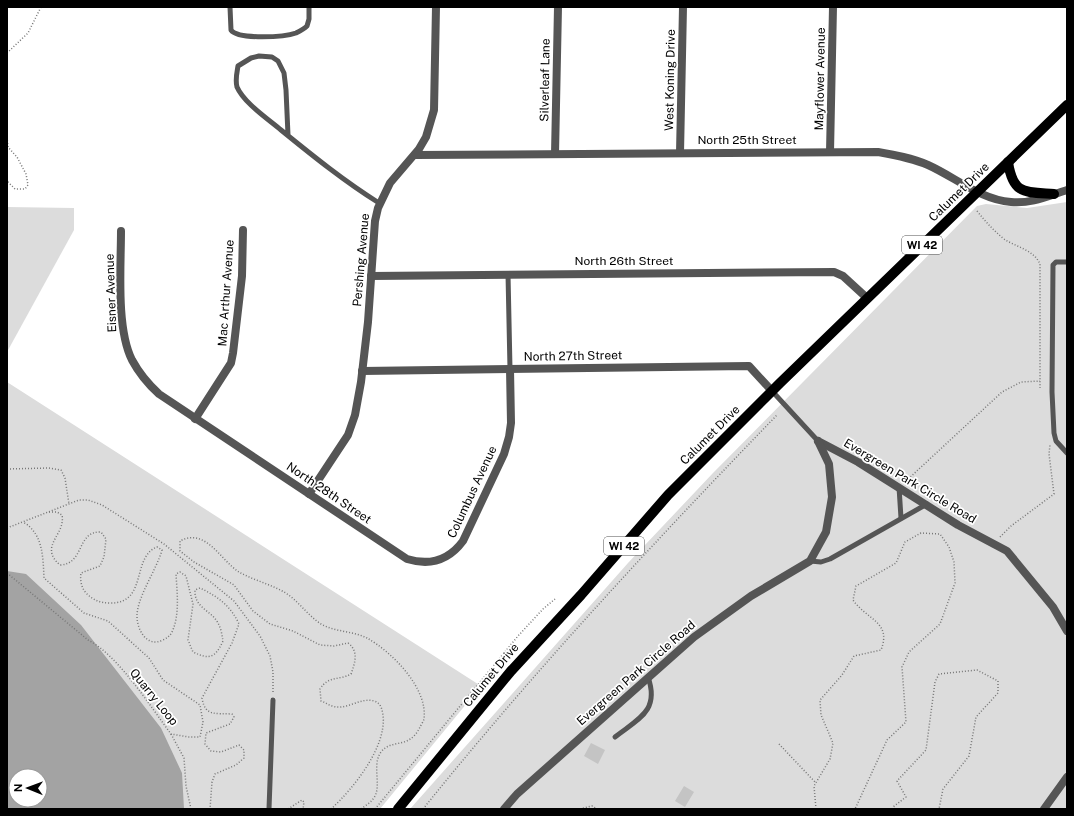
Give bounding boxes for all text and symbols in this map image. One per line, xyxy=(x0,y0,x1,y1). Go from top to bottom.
street label: Mayflower Avenue xyxy=(812,27,828,131)
street label: West Koning Drive xyxy=(662,29,678,131)
street label: Silverleaf Lane xyxy=(537,38,553,122)
street label: North 25th Street xyxy=(697,133,797,147)
street label: Calumet Drive xyxy=(926,160,992,224)
street label: Pershing Avenue xyxy=(350,213,372,307)
road number: WI 42 xyxy=(902,236,942,254)
street label: Mac Arthur Avenue xyxy=(215,239,237,347)
street label: Eisner Avenue xyxy=(103,253,119,333)
street label: North 26th Street xyxy=(575,254,674,268)
street label: North 27th Street xyxy=(524,348,623,364)
street label: Calumet Drive xyxy=(677,402,743,468)
street label: Evergreen Park Circle Road xyxy=(841,436,979,526)
street label: Columbus Avenue xyxy=(444,443,500,540)
street label: North 28th Street xyxy=(284,459,374,527)
road number: WI 42 xyxy=(604,537,644,555)
street label: Evergreen Park Circle Road xyxy=(574,618,698,728)
street label: Calumet Drive xyxy=(460,640,522,710)
street label: Quarry Loop xyxy=(127,666,181,728)
north arrow xyxy=(8,768,48,808)
text: N xyxy=(12,783,24,792)

